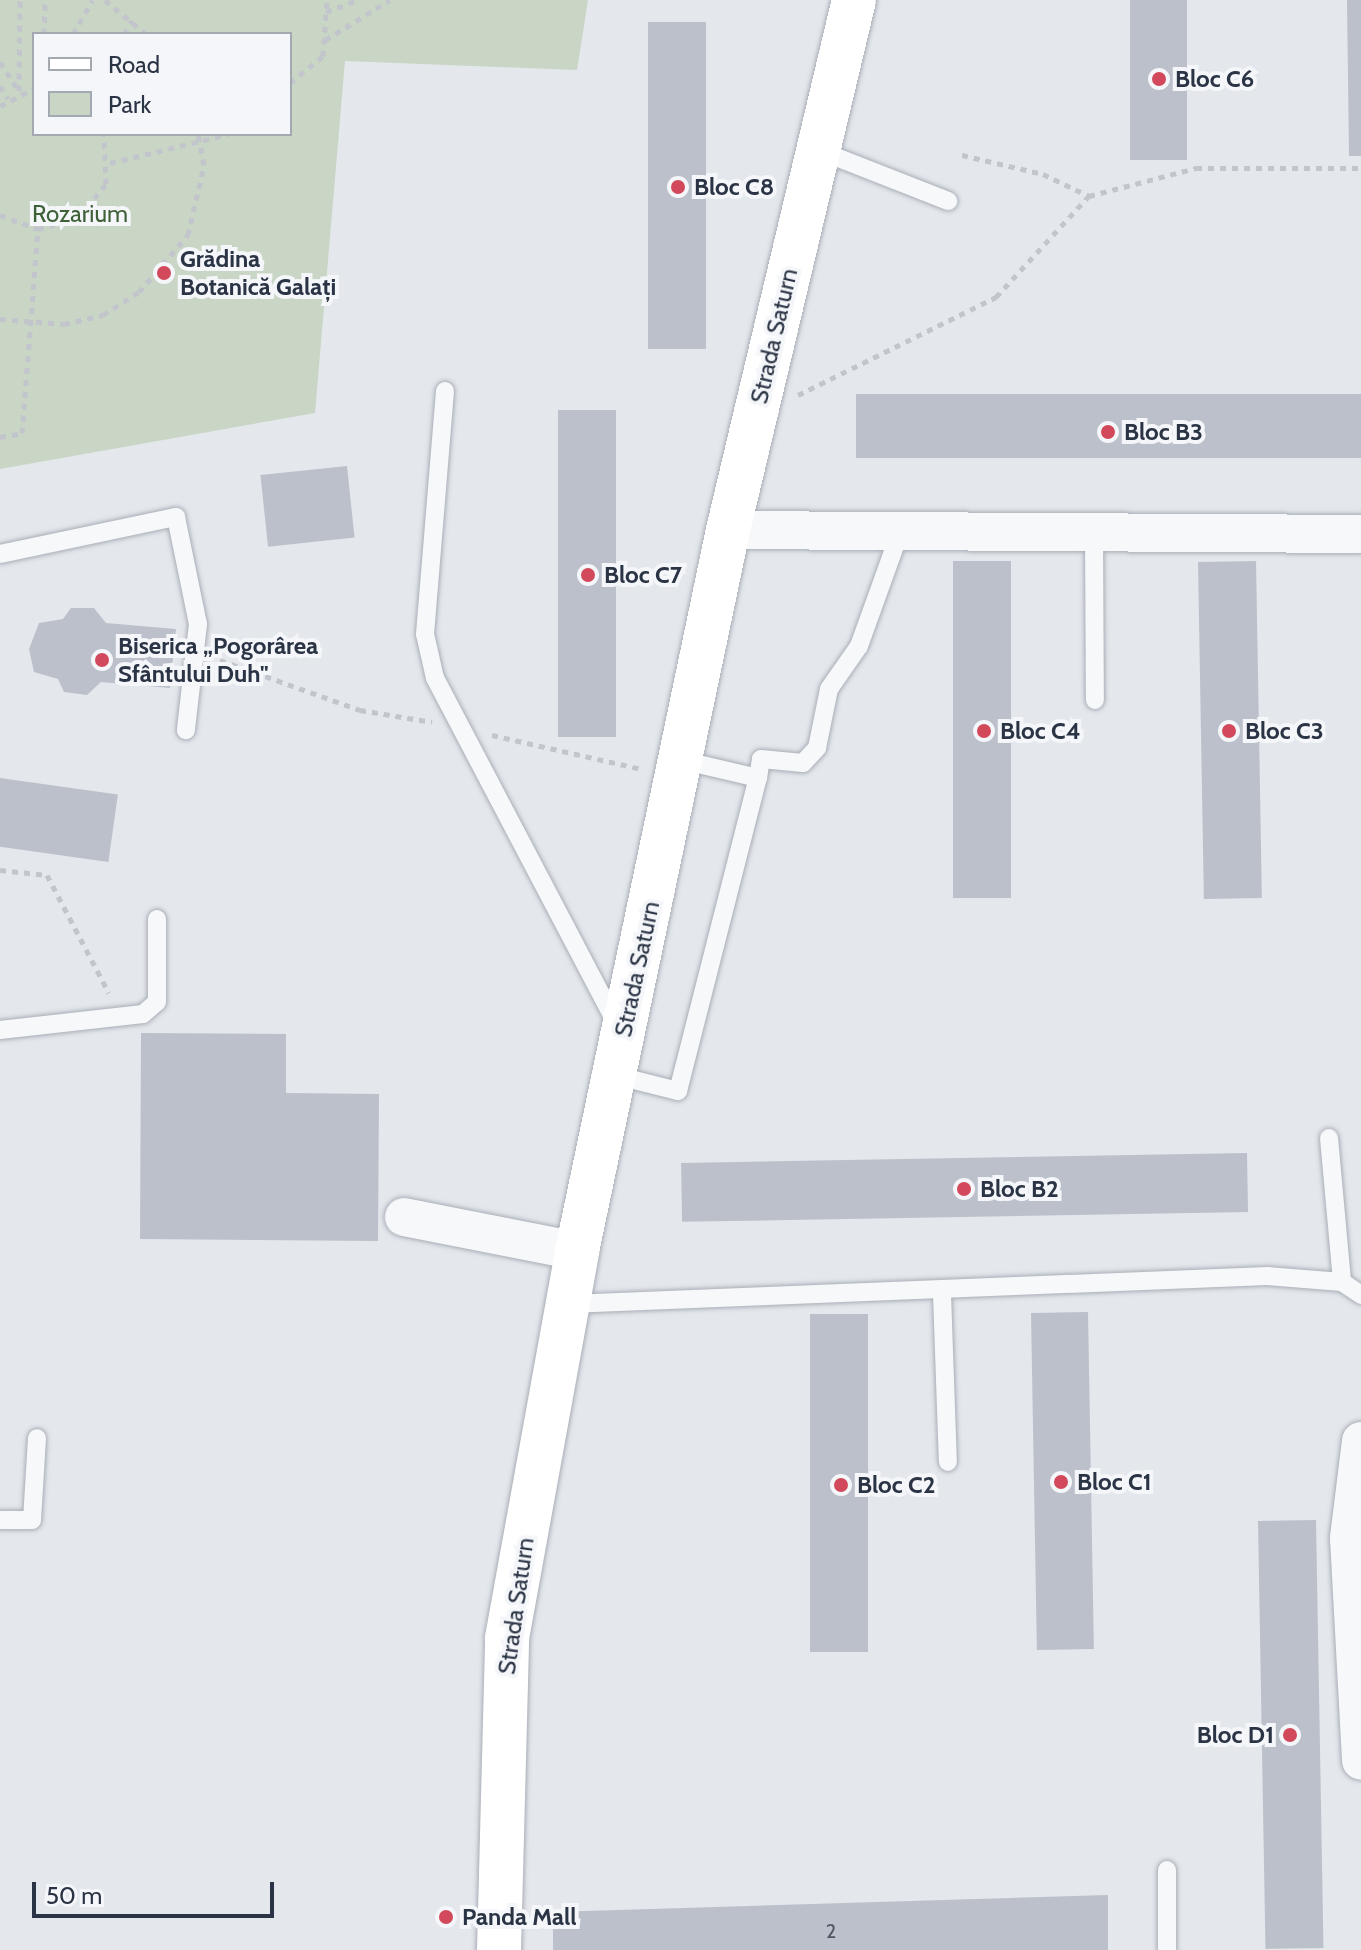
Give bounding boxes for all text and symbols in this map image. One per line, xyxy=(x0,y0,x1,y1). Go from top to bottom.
legend xyxy=(32,32,292,136)
text: Road xyxy=(108,50,160,79)
place label: Bloc C6 xyxy=(1175,65,1254,93)
marker: Bloc C6 xyxy=(1150,70,1168,88)
text: Park xyxy=(108,90,151,119)
place label: Bloc C8 xyxy=(694,173,774,201)
marker: Bloc C8 xyxy=(669,178,687,196)
park label: Rozarium xyxy=(32,200,128,228)
place label: Grădina Botanică Galați xyxy=(180,245,336,301)
marker: Grădina Botanică Galați xyxy=(155,264,173,282)
street label: Strada Saturn xyxy=(744,266,804,406)
place label: Bloc B3 xyxy=(1124,418,1203,446)
marker: Bloc B3 xyxy=(1099,423,1117,441)
place label: Bloc C7 xyxy=(604,561,682,589)
marker: Bloc C7 xyxy=(579,566,597,584)
place label: Biserica „Pogorârea Sfântului Duh" xyxy=(118,632,318,688)
marker: Biserica „Pogorârea Sfântului Duh" xyxy=(93,651,111,669)
place label: Bloc C4 xyxy=(1000,717,1081,745)
place label: Bloc C3 xyxy=(1245,717,1324,745)
marker: Bloc C4 xyxy=(975,722,993,740)
marker: Bloc C3 xyxy=(1220,722,1238,740)
street label: Strada Saturn xyxy=(609,899,665,1039)
place label: Bloc B2 xyxy=(980,1175,1059,1203)
marker: Bloc B2 xyxy=(955,1180,973,1198)
place label: Bloc C1 xyxy=(1077,1468,1152,1496)
place label: Bloc C2 xyxy=(857,1471,935,1499)
marker: Bloc C1 xyxy=(1052,1473,1070,1491)
marker: Bloc C2 xyxy=(832,1476,850,1494)
street label: Strada Saturn xyxy=(492,1536,540,1676)
place label: Bloc D1 xyxy=(1197,1721,1274,1749)
marker: Bloc D1 xyxy=(1281,1726,1299,1744)
scale bar xyxy=(36,1866,278,1916)
text: 50 m xyxy=(46,1881,102,1910)
place label: Panda Mall xyxy=(462,1903,577,1931)
marker: Panda Mall xyxy=(437,1908,455,1926)
house number: 2 xyxy=(826,1919,836,1943)

